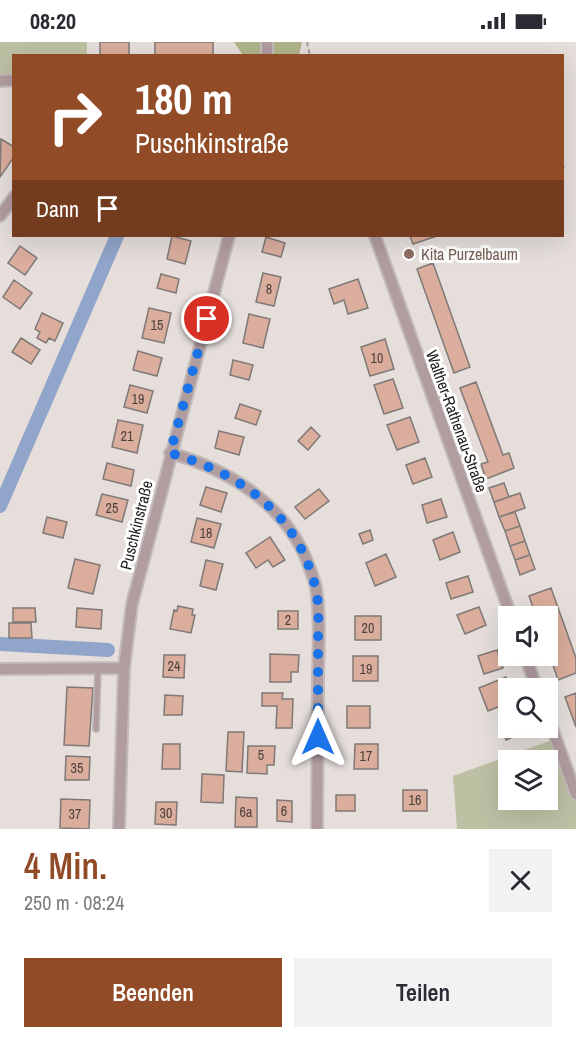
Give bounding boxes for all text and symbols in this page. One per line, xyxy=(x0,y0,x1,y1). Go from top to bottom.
text: 08:20 xyxy=(30,6,76,36)
text: 180 m xyxy=(135,71,233,127)
icon: right xyxy=(36,78,114,156)
text: Puschkinstraße xyxy=(135,125,289,161)
icon: arrive xyxy=(91,192,124,225)
text: Dann xyxy=(36,194,79,224)
place label: Kita Purzelbaum xyxy=(421,243,518,265)
marker: Kita Purzelbaum xyxy=(402,247,416,261)
house number: 8 xyxy=(266,280,272,298)
pin xyxy=(181,293,232,344)
icon: arrive xyxy=(190,302,223,335)
house number: 15 xyxy=(151,316,163,334)
street label: Walther-Rathenau-Straße xyxy=(421,347,493,495)
house number: 10 xyxy=(371,349,383,367)
house number: 19 xyxy=(132,390,144,408)
house number: 21 xyxy=(121,427,134,445)
street label: Puschkinstraße xyxy=(114,478,158,572)
house number: 25 xyxy=(106,499,118,517)
house number: 18 xyxy=(200,524,212,542)
map controls xyxy=(498,606,558,810)
button: sound xyxy=(498,606,558,666)
house number: 2 xyxy=(285,611,291,629)
house number: 20 xyxy=(362,619,374,637)
house number: 24 xyxy=(168,657,181,675)
house number: 19 xyxy=(360,660,372,678)
button: search xyxy=(498,678,558,738)
position arrow xyxy=(286,705,350,769)
house number: 5 xyxy=(258,746,264,764)
house number: 17 xyxy=(360,747,372,765)
button: layers xyxy=(498,750,558,810)
house number: 35 xyxy=(71,759,83,777)
house number: 16 xyxy=(409,791,421,809)
house number: 6 xyxy=(281,802,287,820)
house number: 6a xyxy=(240,803,253,821)
house number: 30 xyxy=(160,804,172,822)
house number: 37 xyxy=(69,805,81,823)
text: 4 Min. xyxy=(24,842,107,890)
button: close xyxy=(489,849,552,912)
text: 250 m · 08:24 xyxy=(24,889,124,916)
button: Beenden xyxy=(24,958,282,1027)
button: Teilen xyxy=(294,958,552,1027)

